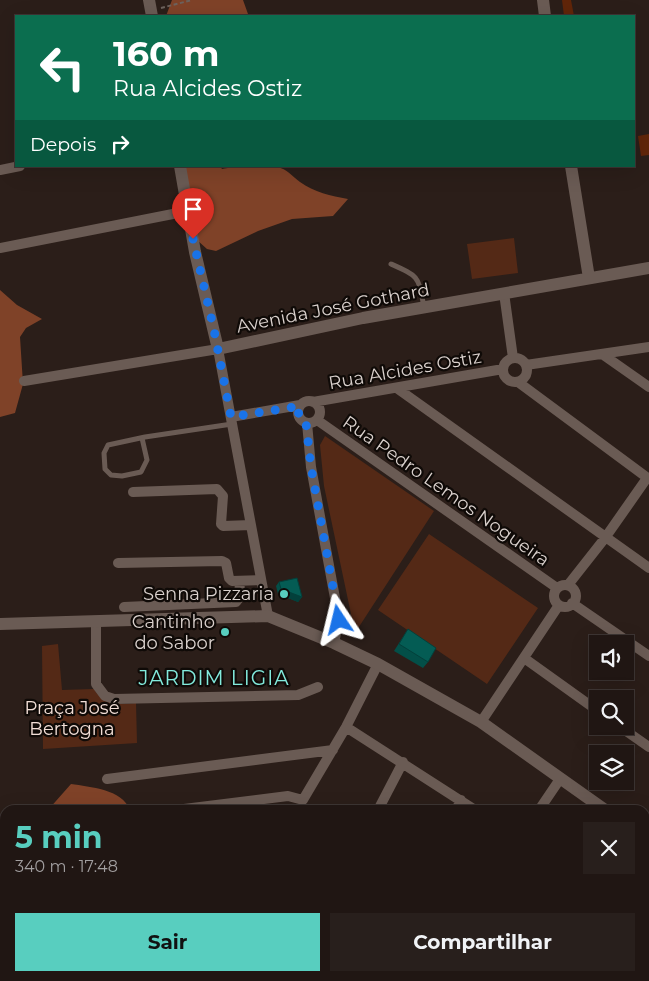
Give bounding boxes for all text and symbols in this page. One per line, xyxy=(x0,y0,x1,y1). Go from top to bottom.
text: 160 m xyxy=(113,32,219,75)
icon: left xyxy=(30,35,95,100)
text: Rua Alcides Ostiz xyxy=(113,75,302,102)
icon: right xyxy=(106,130,134,158)
text: Depois xyxy=(30,133,96,156)
pin xyxy=(172,188,214,239)
icon: arrive xyxy=(179,195,207,223)
street label: Avenida José Gothard xyxy=(234,278,432,338)
street label: Rua Alcides Ostiz xyxy=(327,346,483,394)
street label: Rua Pedro Lemos Nogueira xyxy=(338,411,554,571)
place label: Senna Pizzaria xyxy=(143,583,274,605)
marker: Senna Pizzaria xyxy=(278,588,290,600)
position arrow xyxy=(312,593,364,645)
place label: Cantinho do Sabor xyxy=(132,611,215,654)
marker: Cantinho do Sabor xyxy=(219,626,231,638)
map controls xyxy=(589,635,634,790)
button: sound xyxy=(589,635,634,680)
district label: JARDIM LIGIA xyxy=(137,666,290,690)
button: search xyxy=(589,690,634,735)
park label: Praça José Bertogna xyxy=(24,697,120,740)
button: layers xyxy=(589,745,634,790)
text: 5 min xyxy=(15,819,103,856)
button: close xyxy=(583,822,635,874)
text: 340 m · 17:48 xyxy=(15,857,118,876)
button: Sair xyxy=(15,913,320,971)
button: Compartilhar xyxy=(330,913,635,971)

